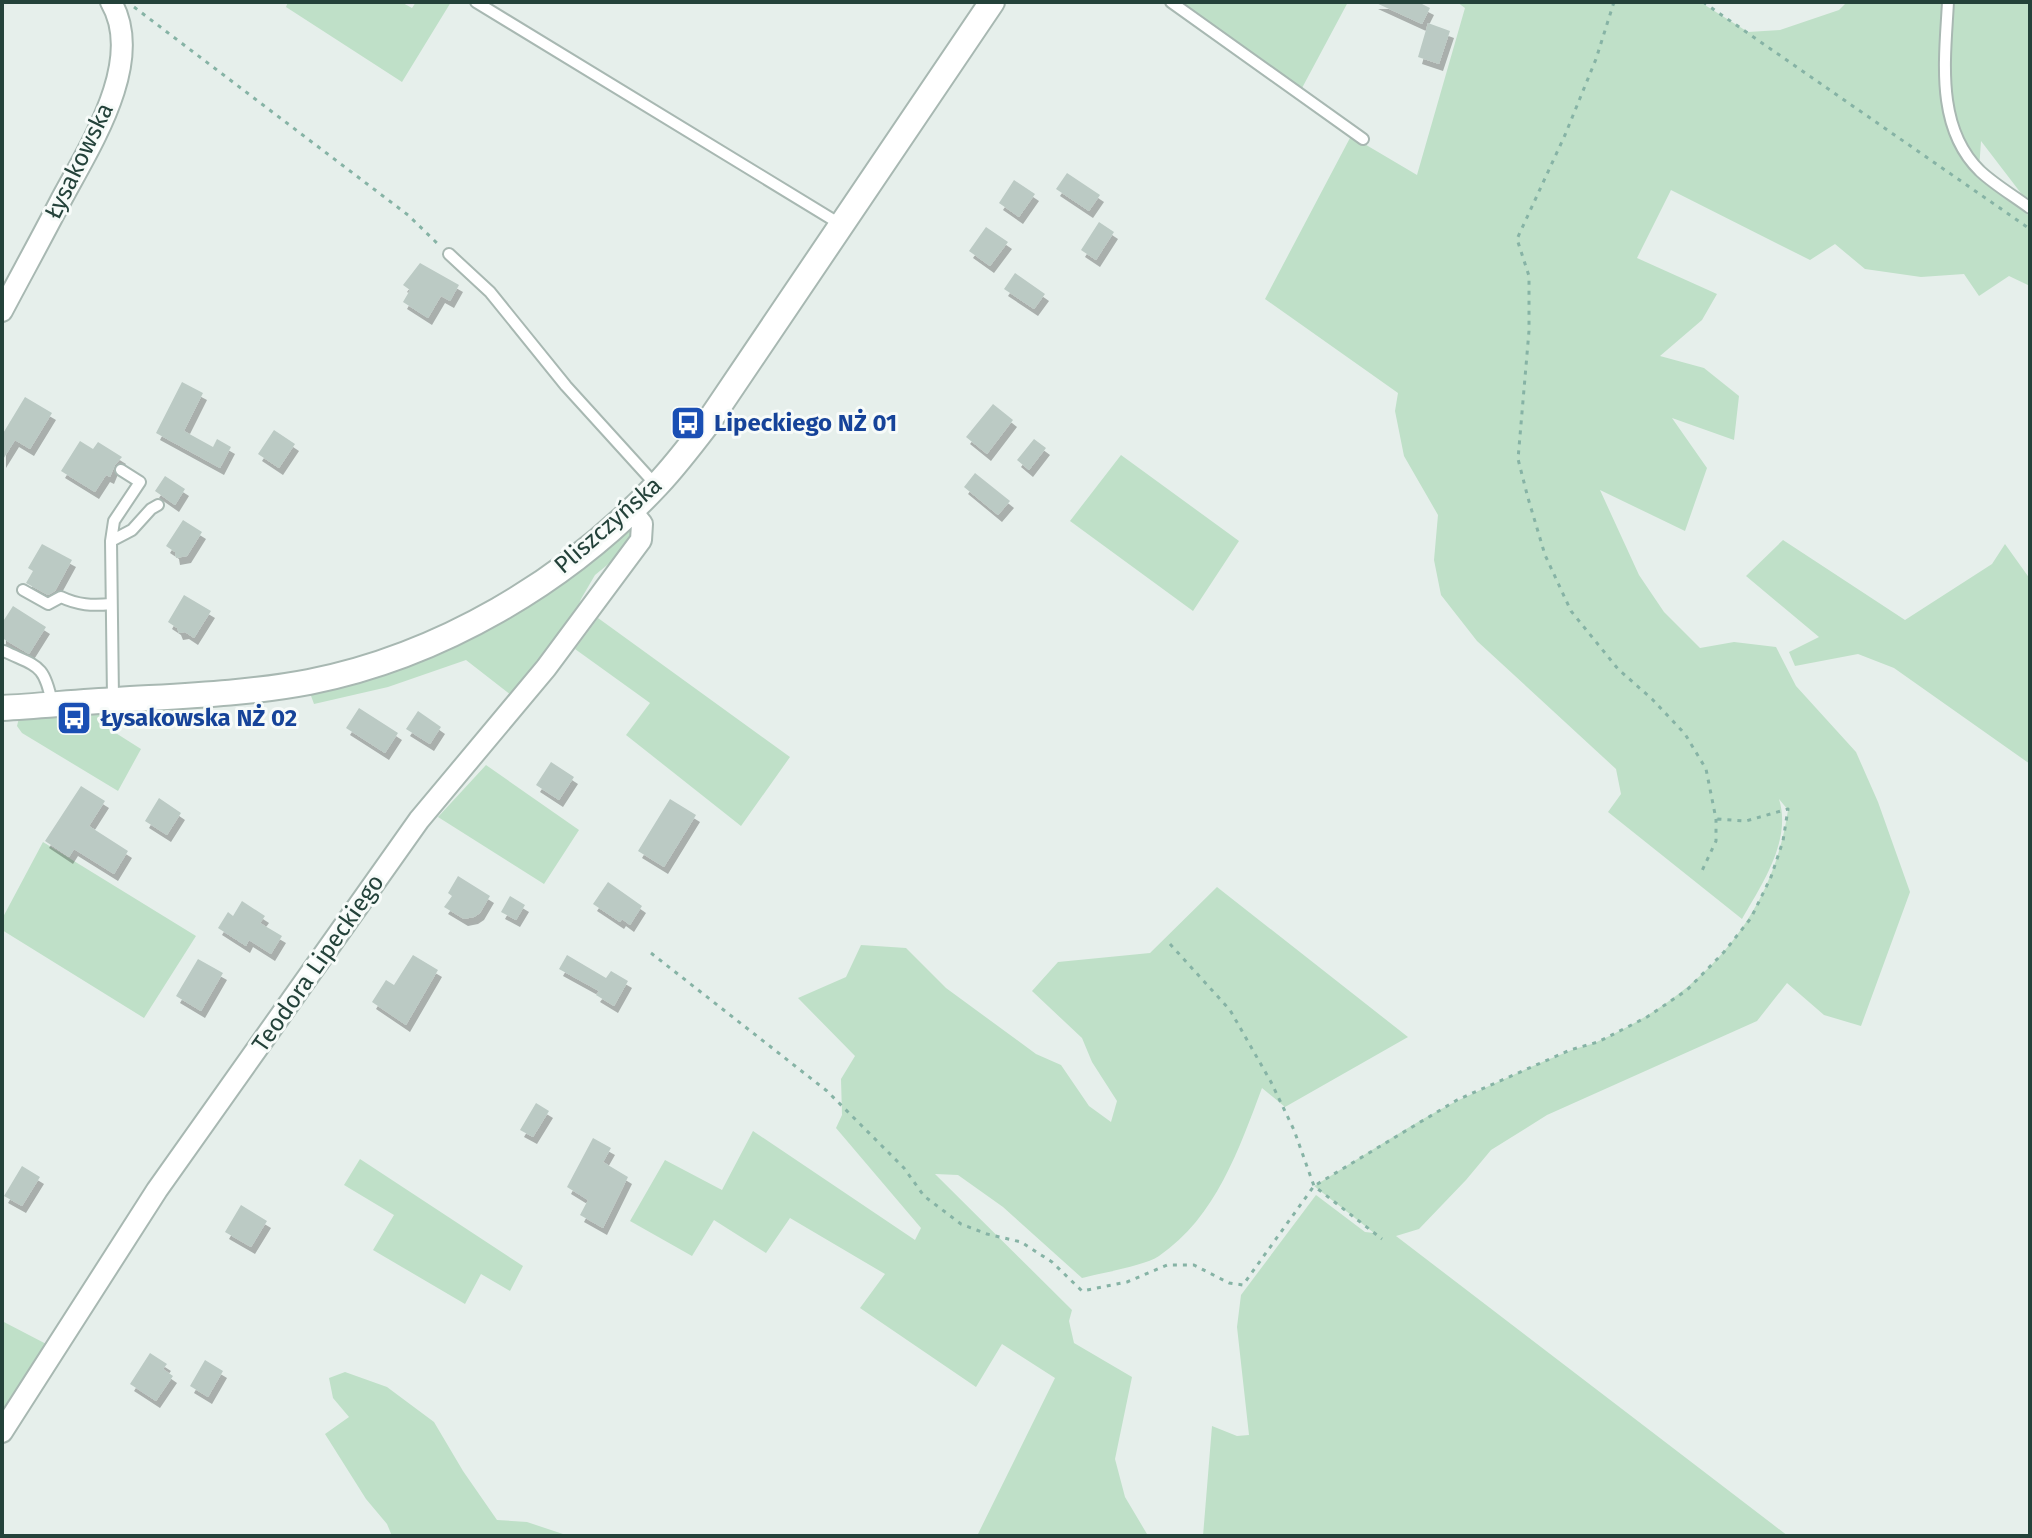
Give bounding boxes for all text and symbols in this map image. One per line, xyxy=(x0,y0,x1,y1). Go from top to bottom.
street label: Łysakowska xyxy=(39,98,119,224)
bus stop icon: Lipeckiego NŻ 01 xyxy=(669,404,707,442)
place label: Lipeckiego NŻ 01 xyxy=(714,408,897,437)
street label: Pliszczyńska xyxy=(549,471,667,579)
bus stop icon: Łysakowska NŻ 02 xyxy=(55,699,93,737)
place label: Łysakowska NŻ 02 xyxy=(100,703,297,732)
street label: Teodora Lipeckiego xyxy=(246,869,390,1057)

